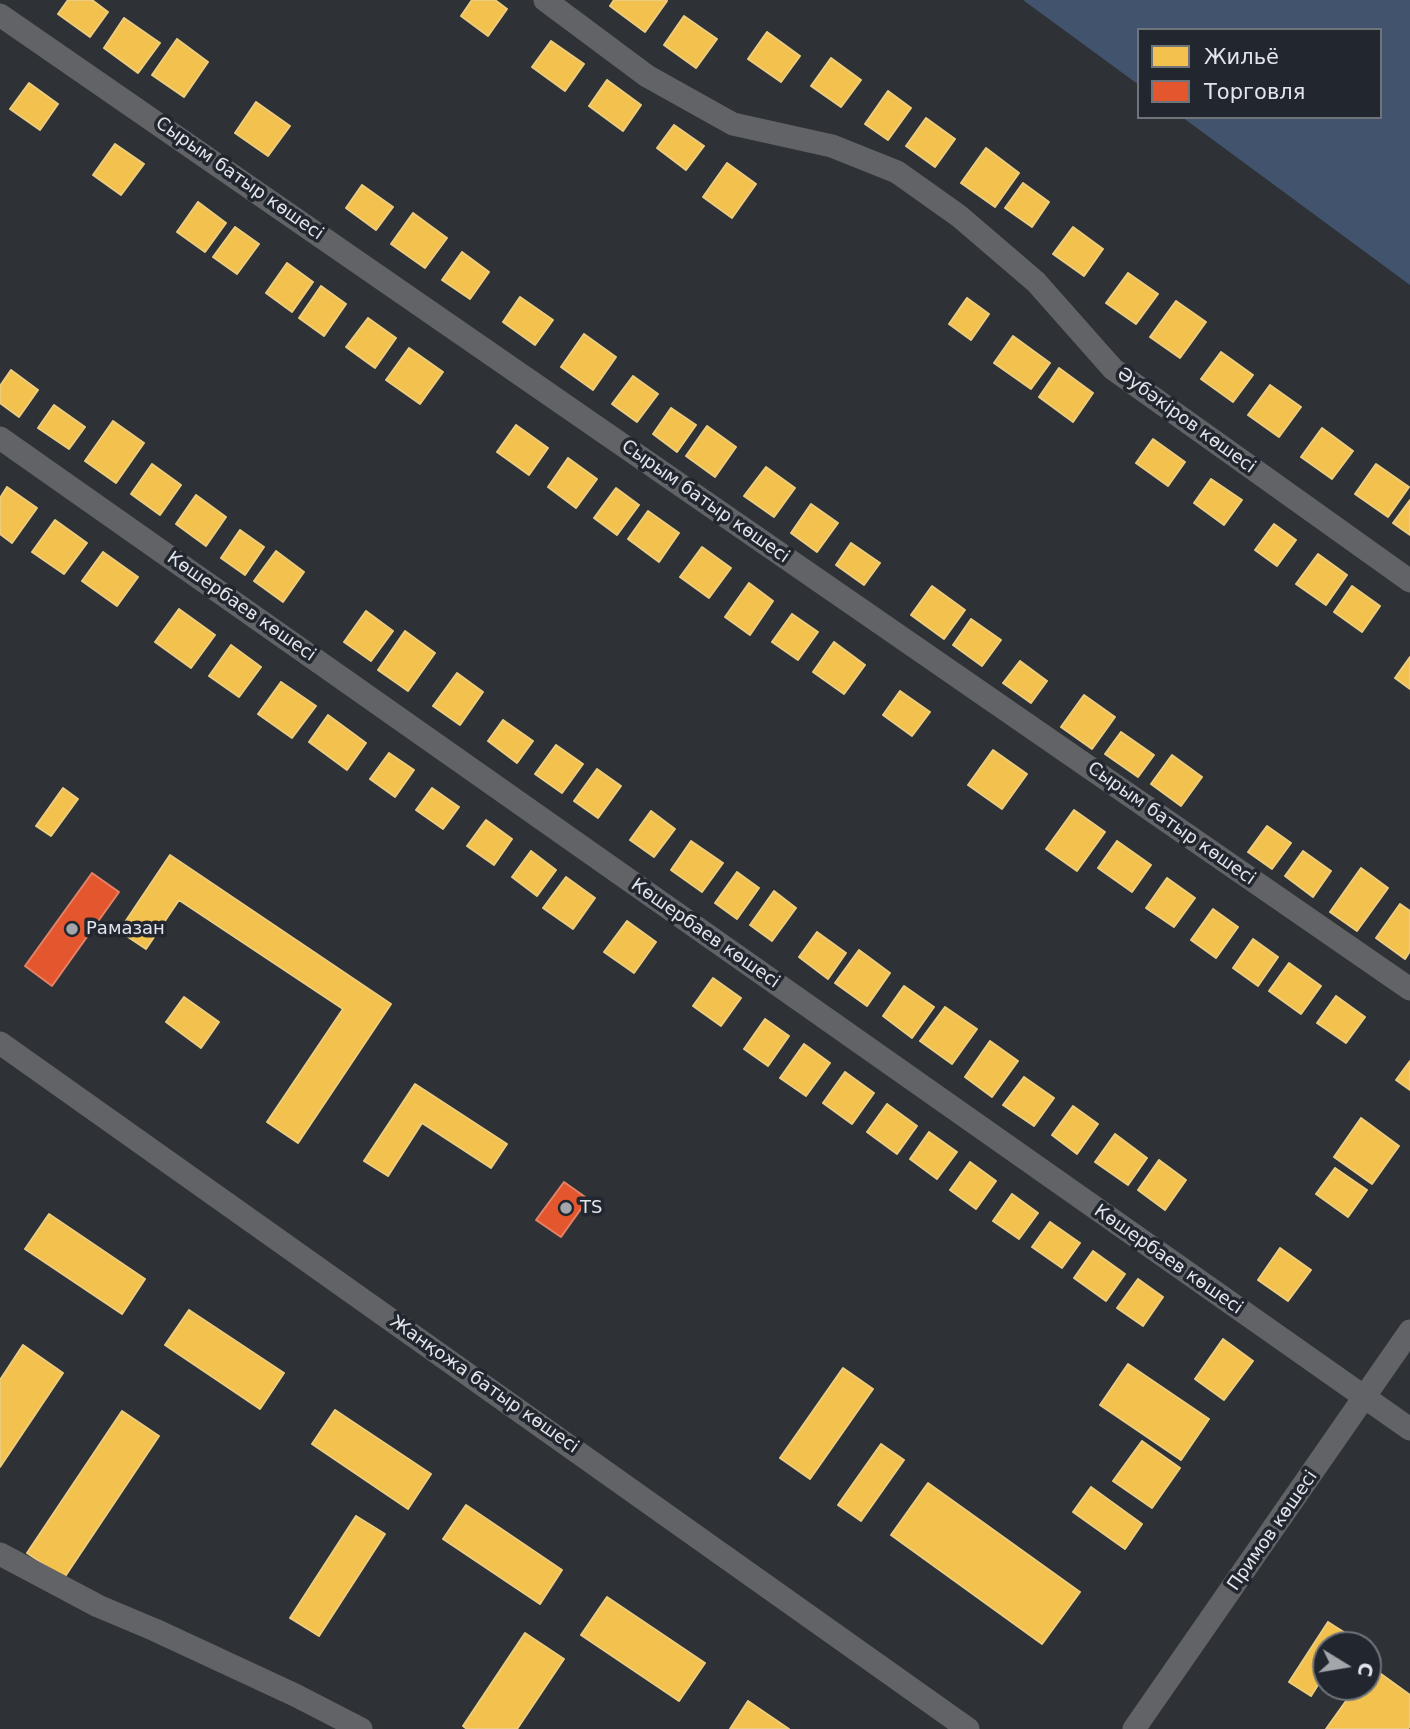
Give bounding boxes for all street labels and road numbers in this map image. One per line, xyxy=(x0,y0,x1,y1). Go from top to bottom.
street label: Сырым батыр көшесі xyxy=(151,113,327,245)
street label: Әубәкіров көшесі xyxy=(1113,363,1259,479)
street label: Сырым батыр көшесі xyxy=(617,436,793,568)
street label: Көшербаев көшесі xyxy=(162,547,320,667)
street label: Сырым батыр көшесі xyxy=(1083,758,1259,890)
street label: Көшербаев көшесі xyxy=(626,874,784,994)
street label: Көшербаев көшесі xyxy=(1089,1200,1247,1320)
street label: Жанқожа батыр көшесі xyxy=(386,1312,582,1458)
street label: Примов көшесі xyxy=(1223,1467,1323,1595)

